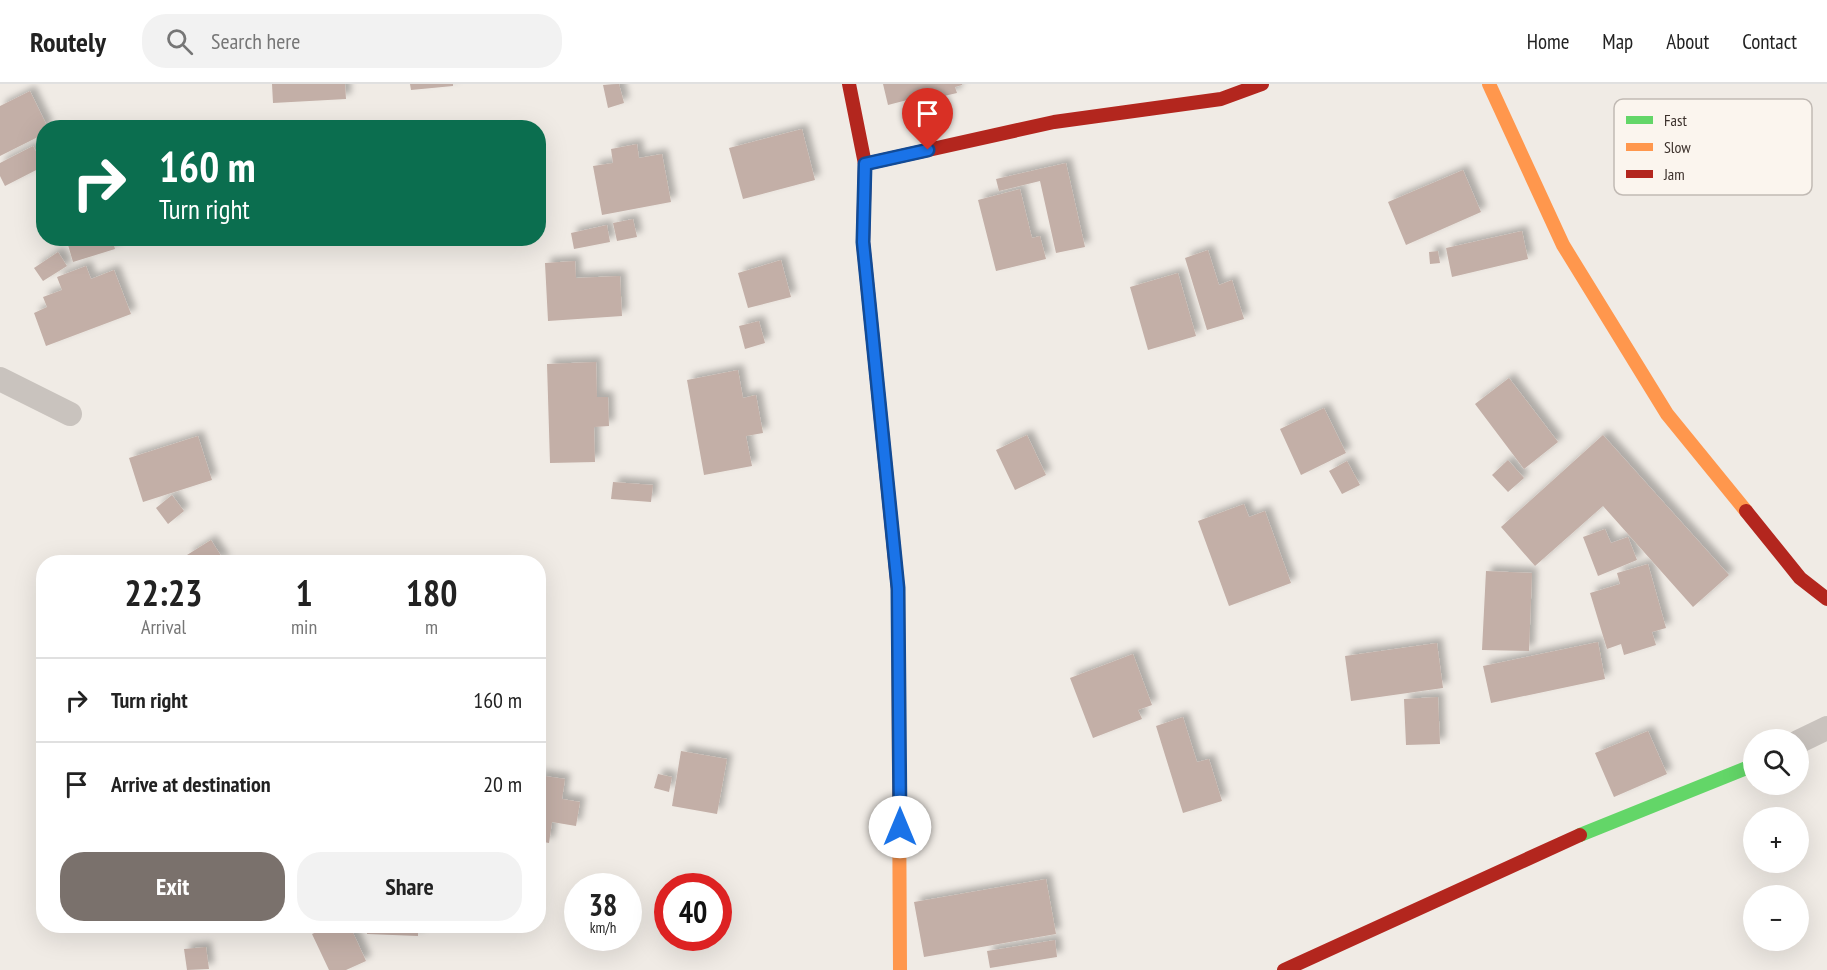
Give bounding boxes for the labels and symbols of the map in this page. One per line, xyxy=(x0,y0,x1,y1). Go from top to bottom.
pin xyxy=(902,88,953,150)
legend xyxy=(1614,99,1812,195)
text: Fast xyxy=(1664,110,1687,130)
text: Slow xyxy=(1664,137,1691,157)
text: Jam xyxy=(1663,164,1685,184)
position arrow xyxy=(868,795,932,859)
speed limit sign: 40 xyxy=(654,873,732,951)

